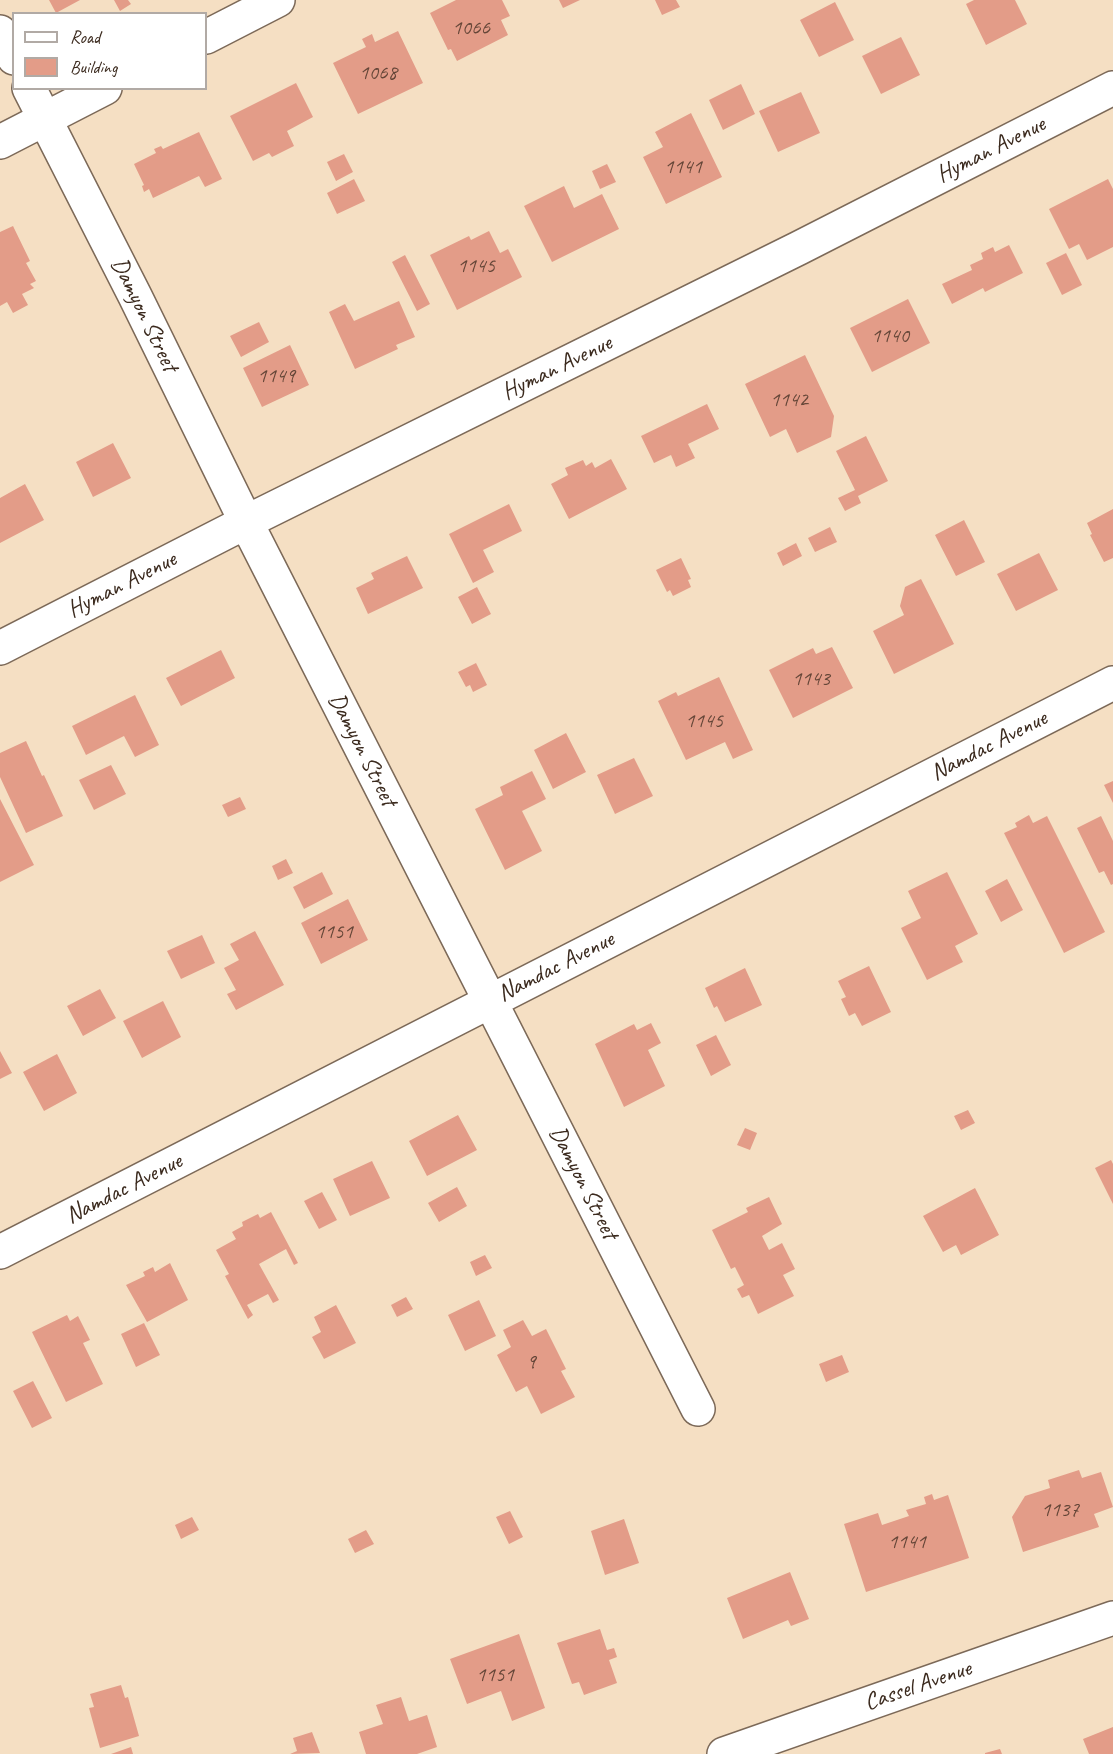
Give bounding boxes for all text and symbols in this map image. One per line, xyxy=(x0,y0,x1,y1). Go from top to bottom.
legend xyxy=(12,12,207,90)
house number: 1066 xyxy=(452,15,490,41)
text: Road xyxy=(70,26,100,48)
text: Building xyxy=(70,56,117,78)
house number: 1068 xyxy=(359,60,397,86)
street label: Hyman Avenue xyxy=(932,110,1050,190)
house number: 1141 xyxy=(664,154,702,180)
street label: Damyon Street xyxy=(104,253,184,377)
house number: 1145 xyxy=(457,253,495,279)
house number: 1140 xyxy=(871,323,909,349)
street label: Hyman Avenue xyxy=(497,329,617,407)
house number: 1149 xyxy=(257,363,295,389)
house number: 1142 xyxy=(770,387,808,413)
street label: Hyman Avenue xyxy=(63,545,181,625)
house number: 1143 xyxy=(792,666,830,692)
street label: Damyon Street xyxy=(321,689,403,811)
street label: Namdac Avenue xyxy=(926,704,1052,788)
house number: 1145 xyxy=(685,708,723,734)
house number: 1151 xyxy=(315,919,353,945)
street label: Namdac Avenue xyxy=(493,925,619,1009)
street label: Damyon Street xyxy=(542,1122,624,1244)
street label: Namdac Avenue xyxy=(61,1147,187,1231)
house number: 9 xyxy=(526,1349,536,1375)
house number: 1137 xyxy=(1041,1497,1079,1523)
house number: 1141 xyxy=(888,1529,926,1555)
street label: Cassel Avenue xyxy=(861,1654,975,1718)
house number: 1151 xyxy=(476,1662,514,1688)

